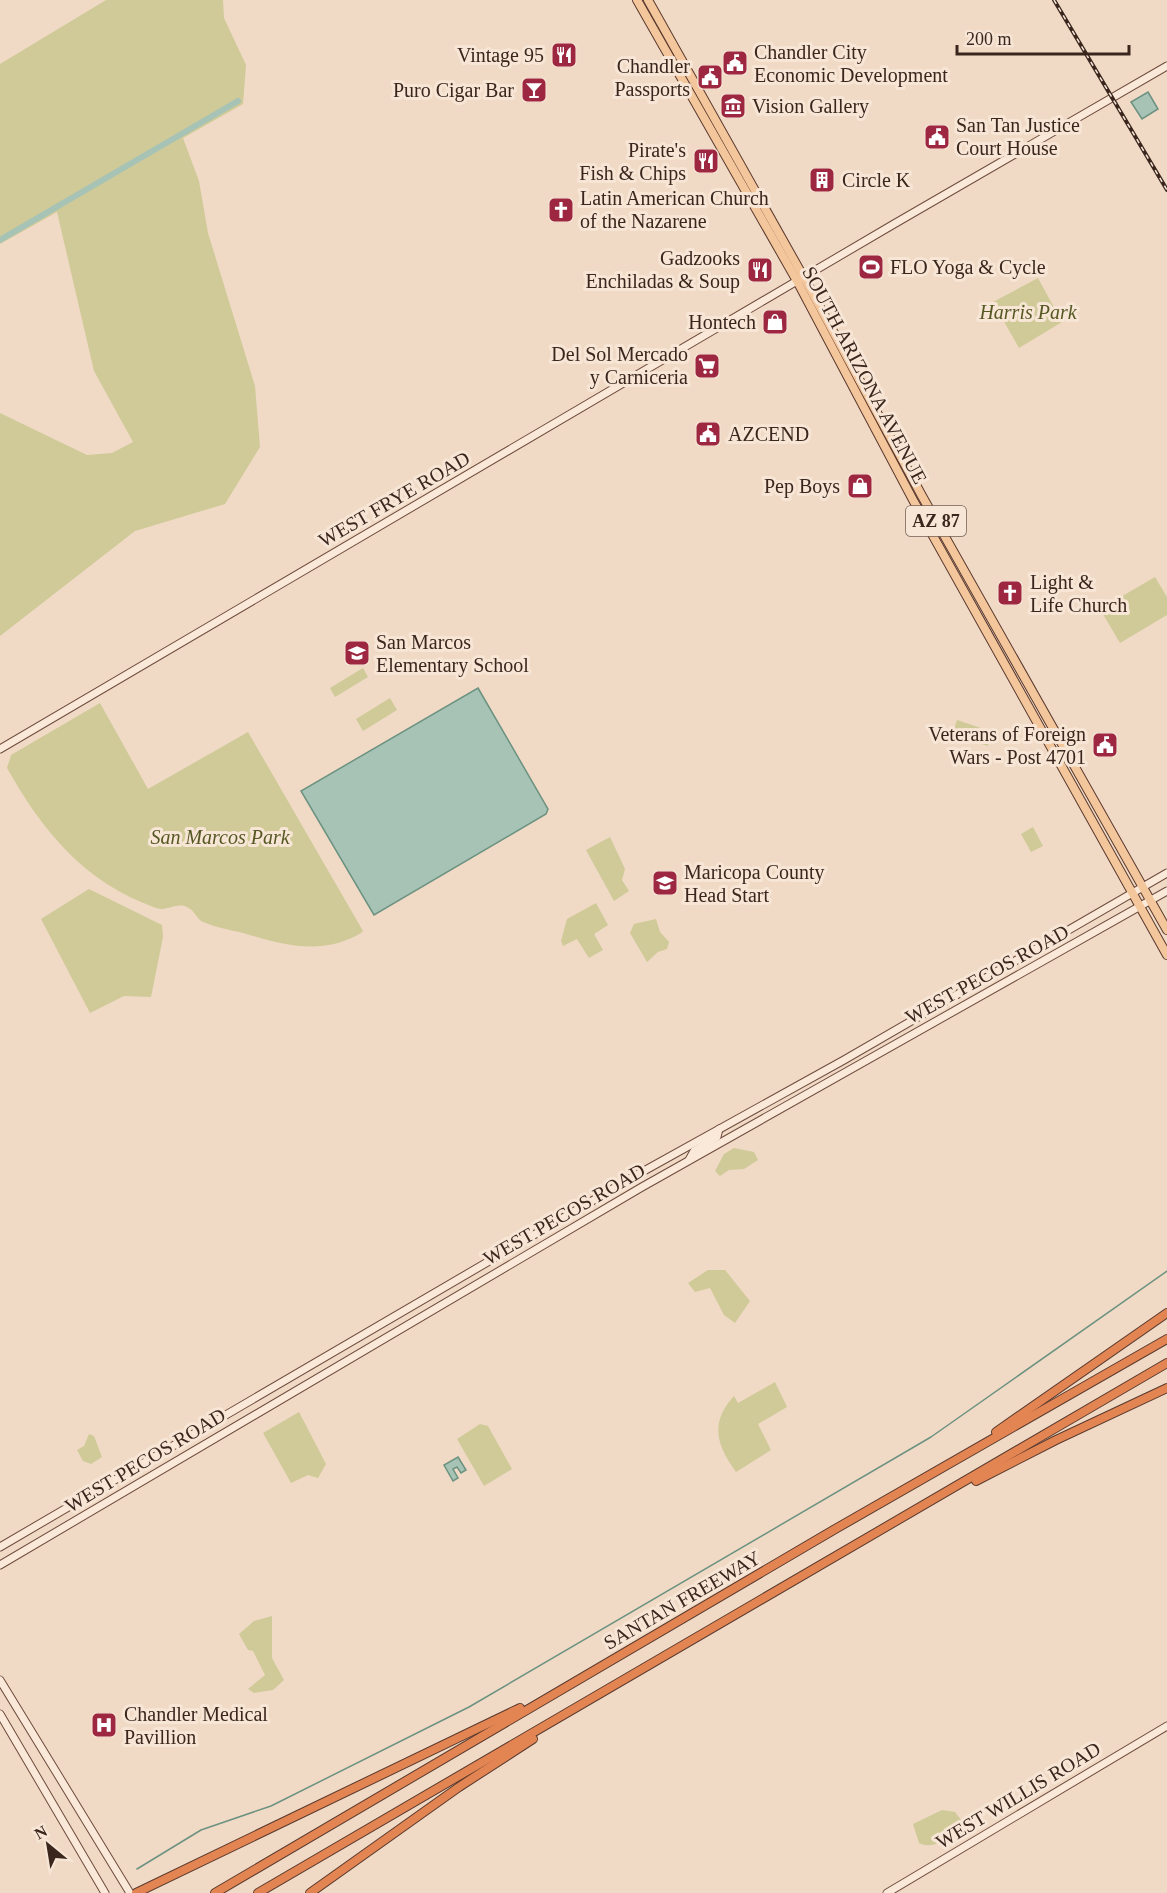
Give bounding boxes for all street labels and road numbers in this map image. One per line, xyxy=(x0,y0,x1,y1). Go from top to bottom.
street label: SOUTH ARIZONA AVENUE xyxy=(798,263,932,487)
street label: WEST FRYE ROAD xyxy=(315,447,473,551)
road number: AZ 87 xyxy=(906,506,966,536)
street label: WEST PECOS ROAD xyxy=(902,920,1072,1028)
street label: WEST PECOS ROAD xyxy=(479,1159,649,1269)
street label: WEST PECOS ROAD xyxy=(61,1403,229,1517)
street label: SANTAN FREEWAY xyxy=(600,1546,764,1654)
street label: WEST WILLIS ROAD xyxy=(932,1737,1104,1853)

